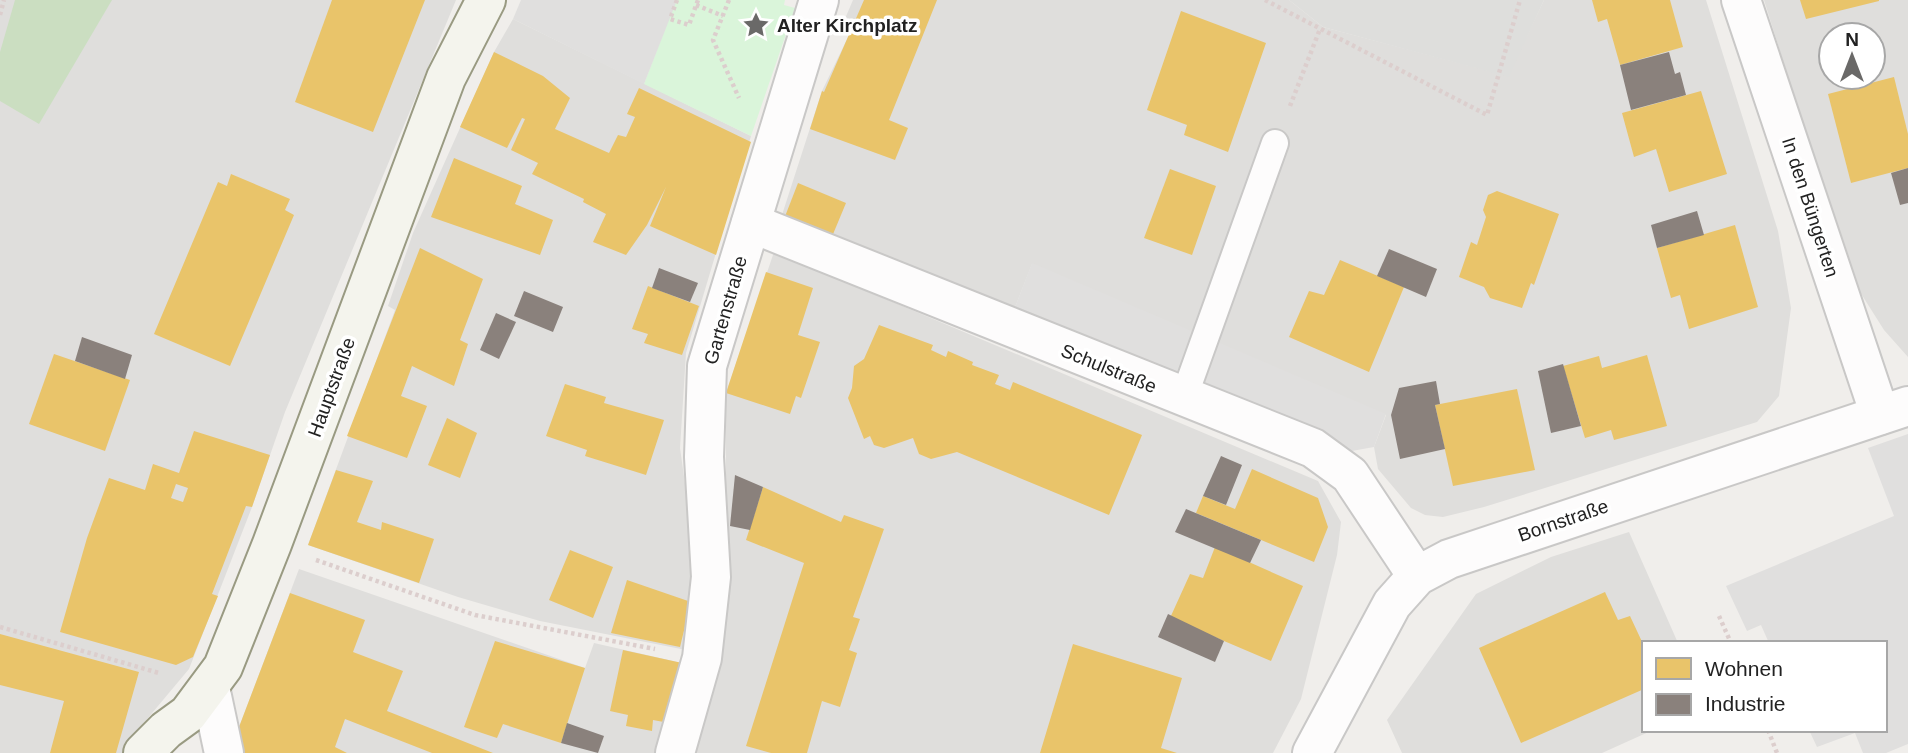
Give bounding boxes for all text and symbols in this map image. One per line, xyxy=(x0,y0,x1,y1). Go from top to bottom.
place icon: Alter Kirchplatz xyxy=(741,10,771,40)
place label: Alter Kirchplatz xyxy=(777,15,917,36)
north arrow xyxy=(1817,21,1887,91)
text: N xyxy=(1845,29,1859,50)
street label: In den Büngerten xyxy=(1778,135,1843,280)
street label: Gartenstraße xyxy=(700,253,751,367)
street label: Hauptstraße xyxy=(304,334,359,440)
street label: Schulstraße xyxy=(1058,340,1160,397)
street label: Bornstraße xyxy=(1515,495,1611,546)
legend xyxy=(1642,641,1887,732)
text: Wohnen xyxy=(1705,657,1783,680)
text: Industrie xyxy=(1705,692,1786,715)

